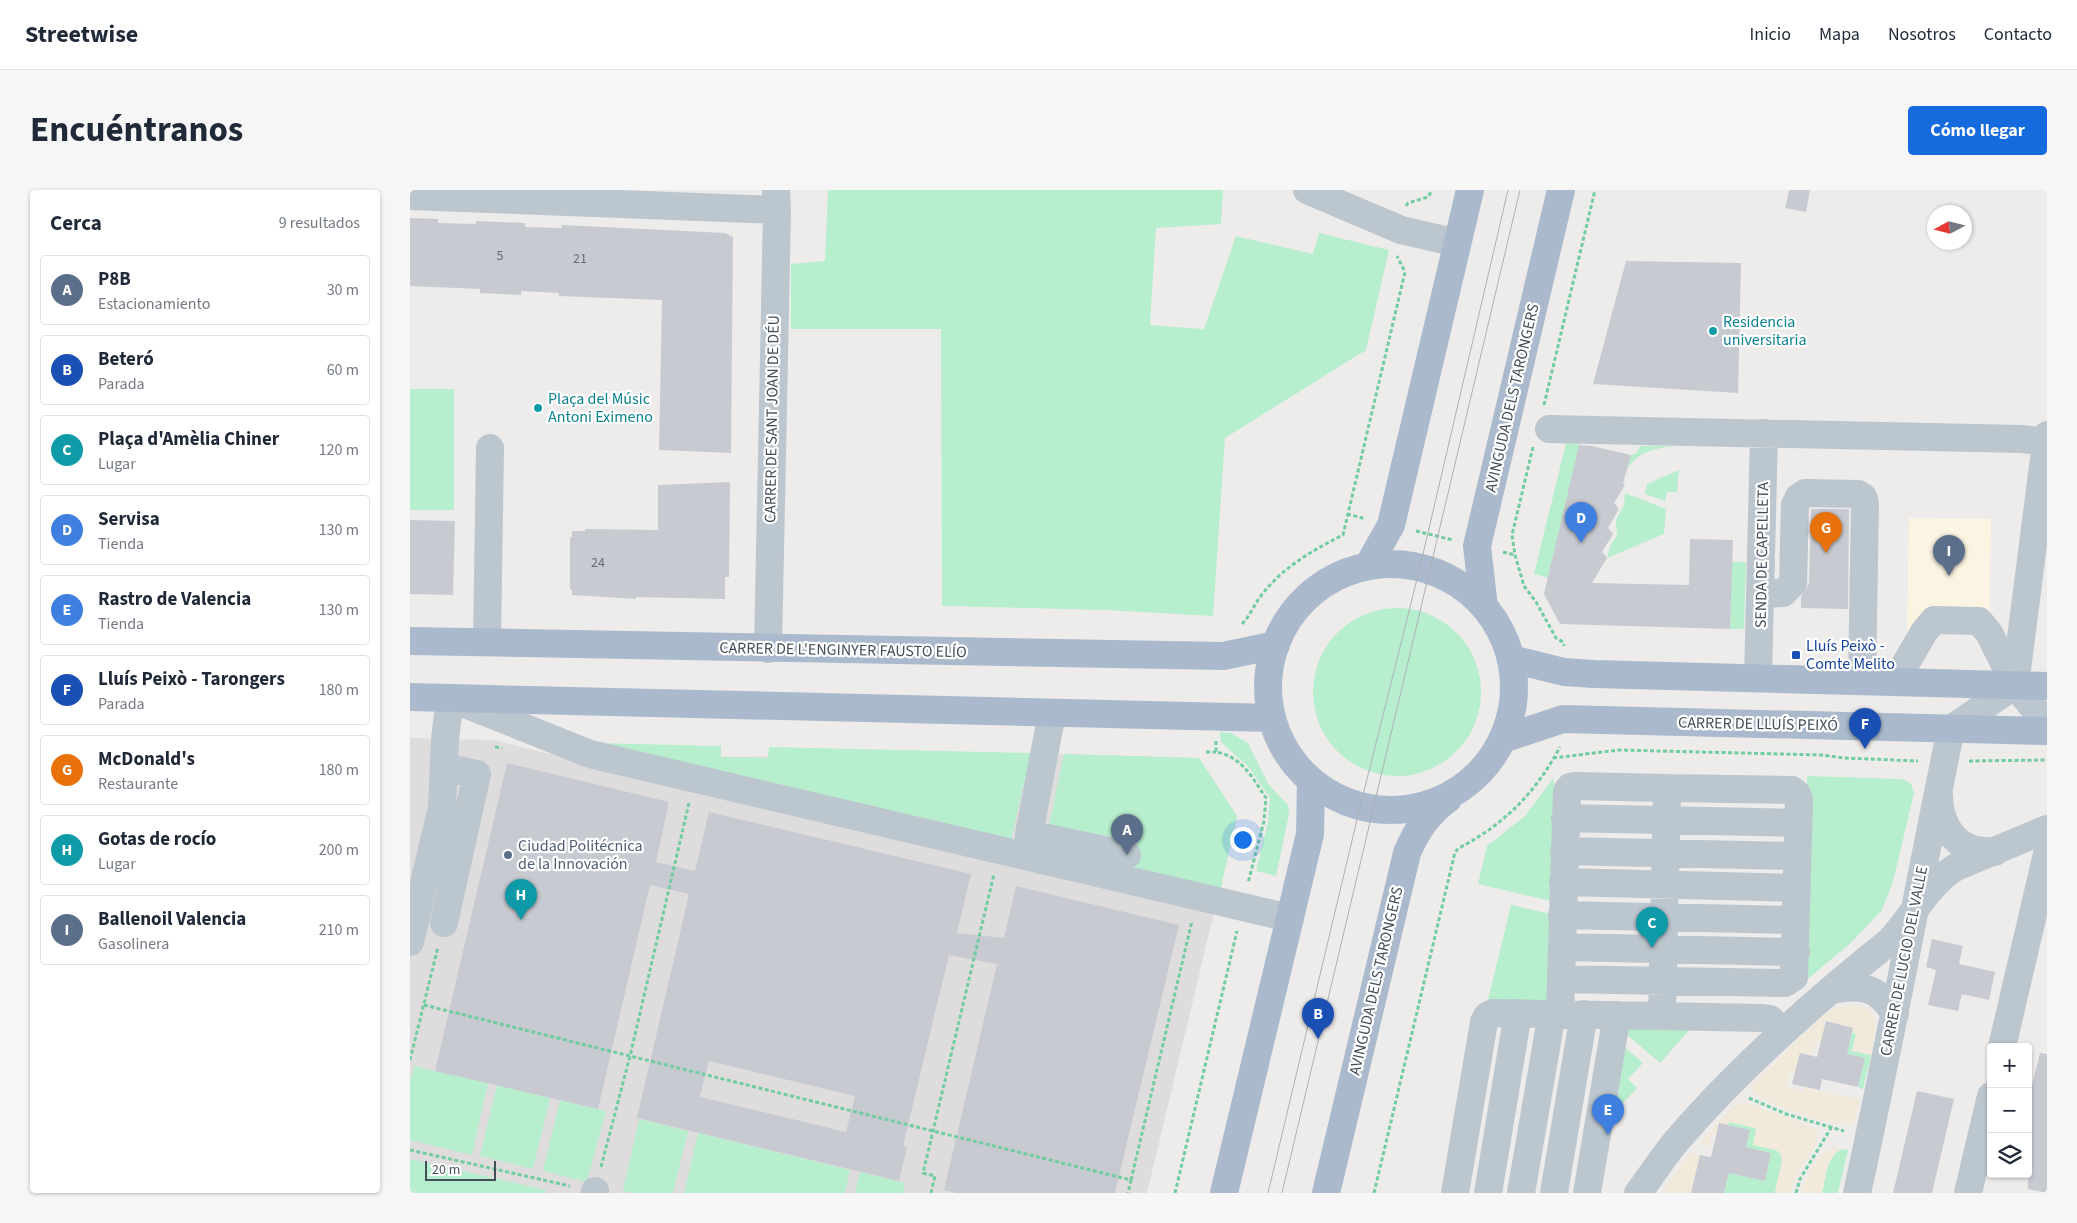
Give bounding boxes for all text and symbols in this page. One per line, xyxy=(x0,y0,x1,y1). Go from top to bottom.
text: Streetwise xyxy=(25,17,138,52)
text: Inicio xyxy=(1750,22,1791,47)
text: Mapa xyxy=(1819,22,1860,47)
text: Nosotros xyxy=(1888,22,1956,47)
text: Contacto xyxy=(1984,22,2052,47)
text: Encuéntranos xyxy=(30,105,243,155)
button: Cómo llegar xyxy=(1908,106,2047,155)
north arrow xyxy=(1927,205,1972,250)
text: Cerca xyxy=(50,208,102,238)
text: 9 resultados xyxy=(279,212,360,234)
house number: 5 xyxy=(497,246,504,266)
house number: 21 xyxy=(573,249,587,269)
text: P8B xyxy=(98,266,131,293)
text: A xyxy=(62,279,72,301)
text: 30 m xyxy=(327,279,359,301)
text: Estacionamiento xyxy=(98,293,210,315)
street label: AVINGUDA DELS TARONGERS xyxy=(1480,302,1544,494)
place label: Residencia universitaria xyxy=(1723,311,1807,351)
street label: CARRER DE SANT JOAN DE DÉU xyxy=(759,315,785,523)
marker: Residencia universitaria xyxy=(1707,325,1719,337)
text: Beteró xyxy=(98,346,154,373)
text: B xyxy=(62,359,72,381)
text: 60 m xyxy=(327,359,359,381)
text: Parada xyxy=(98,373,145,395)
place label: Plaça del Músic Antoni Eximeno xyxy=(548,388,653,428)
marker: Plaça del Músic Antoni Eximeno xyxy=(532,402,544,414)
text: Plaça d'Amèlia Chiner xyxy=(98,426,279,453)
text: C xyxy=(62,439,72,461)
text: 120 m xyxy=(319,439,359,461)
text: Lugar xyxy=(98,453,136,475)
street label: SENDA DE CAPELLETA xyxy=(1750,481,1774,628)
pin: D xyxy=(1565,502,1597,543)
text: Servisa xyxy=(98,506,160,533)
pin: G xyxy=(1810,512,1842,553)
text: D xyxy=(62,519,72,541)
text: 130 m xyxy=(319,519,359,541)
text: Tienda xyxy=(98,533,144,555)
pin: I xyxy=(1933,535,1965,576)
house number: 24 xyxy=(591,553,605,573)
text: Rastro de Valencia xyxy=(98,586,251,613)
text: E xyxy=(63,599,71,621)
text: 130 m xyxy=(319,599,359,621)
text: Tienda xyxy=(98,613,144,635)
place label: Lluís Peixò - Comte Melito xyxy=(1806,635,1895,675)
street label: CARRER DE L'ENGINYER FAUSTO ELÍO xyxy=(719,637,967,663)
marker: Lluís Peixò - Comte Melito xyxy=(1790,649,1802,661)
text: Lluís Peixò - Tarongers xyxy=(98,666,285,693)
text: F xyxy=(63,679,71,701)
text: 180 m xyxy=(319,679,359,701)
text: Parada xyxy=(98,693,145,715)
pin: F xyxy=(1849,708,1881,749)
street label: CARRER DE LLUÍS PEIXÓ xyxy=(1678,712,1838,736)
text: McDonald's xyxy=(98,746,195,773)
text: G xyxy=(62,759,72,781)
text: 180 m xyxy=(319,759,359,781)
text: Restaurante xyxy=(98,773,178,795)
pin: A xyxy=(1111,814,1143,855)
text: Gotas de rocío xyxy=(98,826,216,853)
your location xyxy=(1230,827,1256,853)
place label: Ciudad Politécnica de la Innovación xyxy=(518,835,642,875)
text: H xyxy=(62,839,72,861)
text: 200 m xyxy=(319,839,359,861)
marker: Ciudad Politécnica de la Innovación xyxy=(502,849,514,861)
text: Lugar xyxy=(98,853,136,875)
street label: CARRER DE LUCIO DEL VALLE xyxy=(1875,864,1933,1058)
pin: H xyxy=(505,879,537,920)
street label: AVINGUDA DELS TARONGERS xyxy=(1344,885,1408,1077)
text: Ballenoil Valencia xyxy=(98,906,246,933)
pin: C xyxy=(1636,907,1668,948)
text: I xyxy=(65,919,69,941)
text: 210 m xyxy=(319,919,359,941)
text: Gasolinera xyxy=(98,933,169,955)
pin: B xyxy=(1302,998,1334,1039)
map controls xyxy=(1987,1043,2032,1178)
button: + xyxy=(1987,1043,2032,1088)
button: − xyxy=(1987,1088,2032,1133)
pin: E xyxy=(1592,1094,1624,1135)
button: layers xyxy=(1987,1133,2032,1178)
scale bar xyxy=(425,1158,496,1181)
text: 20 m xyxy=(432,1160,460,1180)

